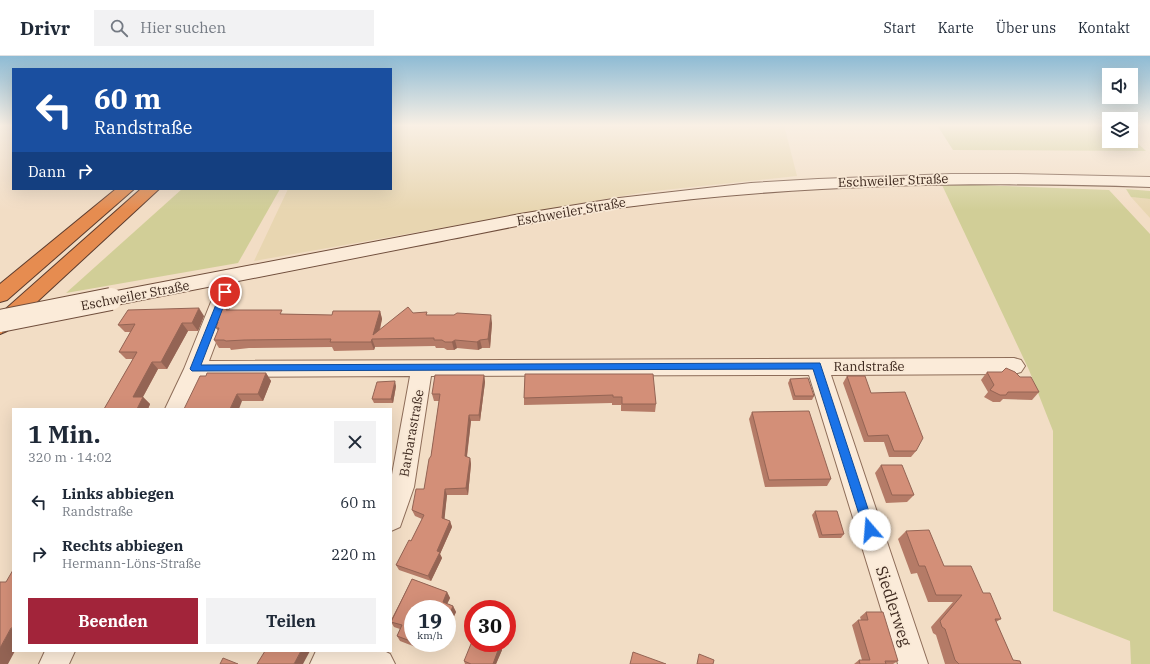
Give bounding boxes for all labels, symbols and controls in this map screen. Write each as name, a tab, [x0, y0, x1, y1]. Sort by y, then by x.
search box	[94, 10, 374, 46]
text: Drivr	[20, 16, 70, 40]
icon: search	[108, 17, 130, 39]
text: Hier suchen	[140, 18, 226, 37]
text: Start	[884, 19, 916, 37]
text: Karte	[938, 19, 974, 37]
text: Über uns	[996, 19, 1056, 37]
text: Kontakt	[1078, 19, 1130, 37]
map controls	[1102, 68, 1138, 148]
button: sound	[1102, 68, 1138, 104]
text: 60 m	[94, 80, 161, 117]
icon: left	[28, 84, 80, 136]
button: layers	[1102, 112, 1138, 148]
text: Randstraße	[94, 116, 192, 139]
icon: right	[74, 160, 96, 182]
text: Dann	[28, 162, 66, 181]
street label: Eschweiler Straße	[838, 170, 949, 191]
street label: Eschweiler Straße	[515, 194, 627, 229]
pin	[208, 275, 242, 309]
street label: Eschweiler Straße	[79, 277, 191, 314]
icon: arrive	[214, 281, 236, 303]
street label: Randstraße	[833, 358, 905, 375]
street label: Barbarastraße	[395, 388, 428, 478]
text: 1 Min.	[28, 418, 100, 450]
button: close	[334, 421, 376, 463]
text: 320 m · 14:02	[28, 449, 112, 466]
text: Links abbiegen	[62, 484, 174, 503]
icon: left	[28, 491, 50, 513]
text: 60 m	[340, 493, 376, 512]
text: Randstraße	[62, 503, 133, 520]
position arrow	[849, 509, 891, 551]
text: Rechts abbiegen	[62, 536, 183, 555]
icon: right	[28, 543, 50, 565]
text: 220 m	[331, 545, 376, 564]
text: Hermann-Löns-Straße	[62, 555, 201, 572]
street label: Siedlerweg	[872, 563, 916, 649]
button: Beenden	[28, 598, 198, 644]
button: Teilen	[206, 598, 376, 644]
speed limit sign: 30	[464, 600, 516, 652]
text: 19	[418, 607, 442, 634]
text: km/h	[417, 629, 443, 642]

